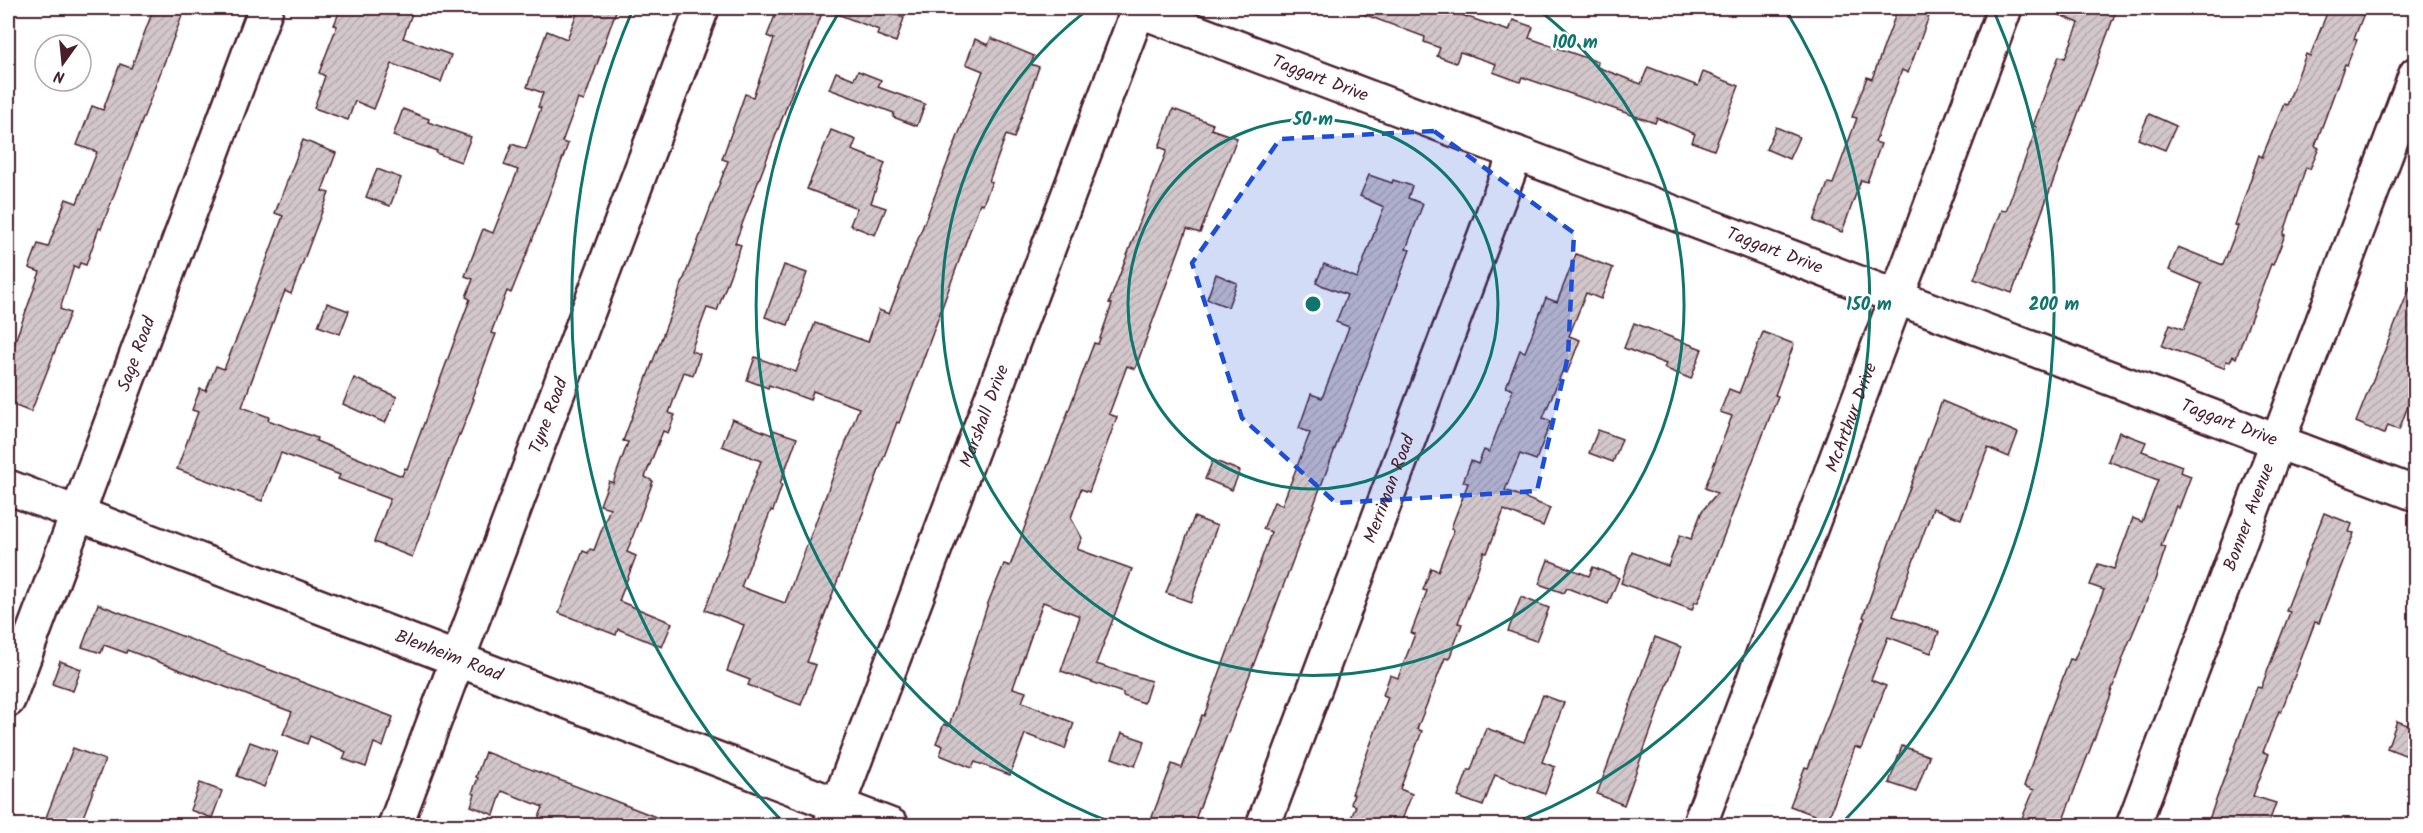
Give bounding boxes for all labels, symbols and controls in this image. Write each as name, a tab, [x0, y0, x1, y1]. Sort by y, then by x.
text: 100 m	[1552, 29, 1598, 58]
north arrow	[33, 33, 93, 93]
street label: Taggart Drive	[1267, 47, 1373, 110]
text: N	[51, 63, 68, 89]
text: 50 m	[1292, 106, 1333, 135]
street label: Taggart Drive	[1722, 219, 1827, 283]
text: 150 m	[1846, 291, 1892, 320]
text: 200 m	[2029, 291, 2080, 320]
centre of rings	[1303, 294, 1323, 314]
street label: Sage Road	[110, 312, 164, 396]
street label: McArthur Drive	[1818, 359, 1886, 477]
street label: Marshall Drive	[952, 361, 1017, 472]
street label: Tyne Road	[521, 373, 577, 458]
street label: Taggart Drive	[2176, 392, 2282, 455]
street label: Merriman Road	[1356, 429, 1424, 548]
street label: Bonner Avenue	[2216, 459, 2283, 575]
street label: Blenheim Road	[391, 622, 508, 690]

